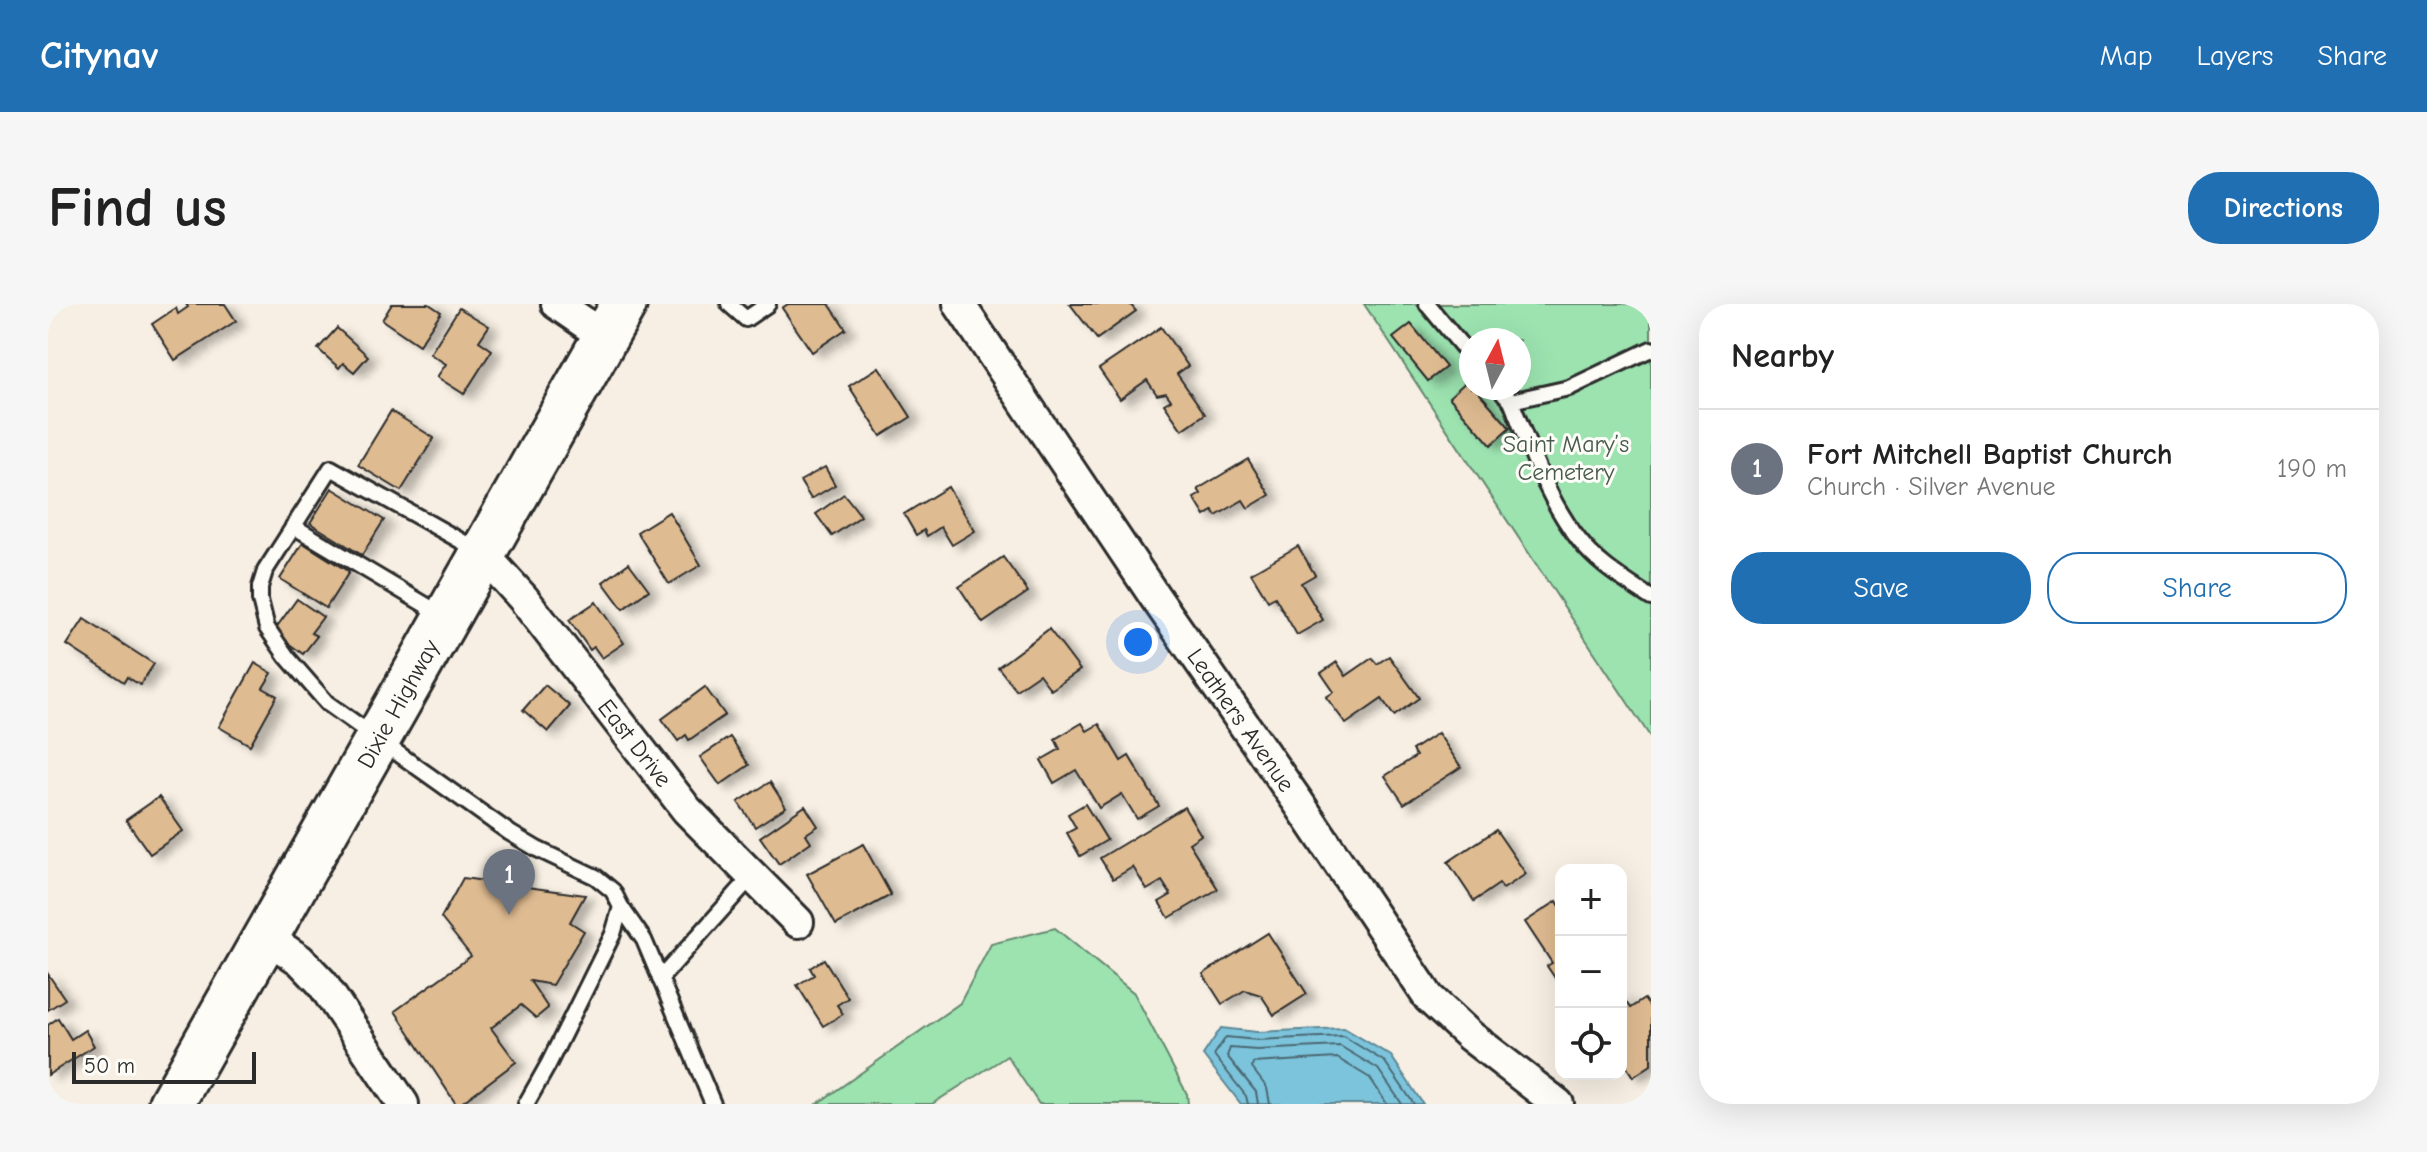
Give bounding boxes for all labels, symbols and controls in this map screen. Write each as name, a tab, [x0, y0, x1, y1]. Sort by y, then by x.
text: Citynav	[40, 34, 158, 78]
text: Map	[2100, 40, 2153, 72]
text: Layers	[2197, 40, 2273, 72]
text: Share	[2317, 40, 2387, 72]
button: Directions	[2188, 172, 2379, 244]
text: Find us	[48, 176, 227, 240]
north arrow	[1459, 328, 1531, 400]
text: Nearby	[1731, 336, 1834, 376]
park label: Saint Mary’s Cemetery	[1503, 430, 1629, 486]
text: Fort Mitchell Baptist Church	[1807, 437, 2173, 472]
text: 1	[1752, 454, 1762, 484]
text: 190 m	[2277, 454, 2347, 484]
text: Church · Silver Avenue	[1807, 472, 2056, 502]
button: Save	[1731, 552, 2031, 624]
button: Share	[2047, 552, 2347, 624]
your location	[1118, 622, 1158, 662]
street label: Dixie Highway	[351, 635, 445, 773]
street label: Leathers Avenue	[1181, 643, 1301, 797]
street label: East Drive	[592, 694, 678, 792]
pin: 1	[483, 849, 535, 915]
map controls	[1555, 864, 1627, 1080]
button: +	[1555, 864, 1627, 936]
button: −	[1555, 936, 1627, 1008]
button: locate	[1555, 1008, 1627, 1080]
scale bar	[72, 1048, 256, 1084]
text: 50 m	[84, 1053, 135, 1079]

